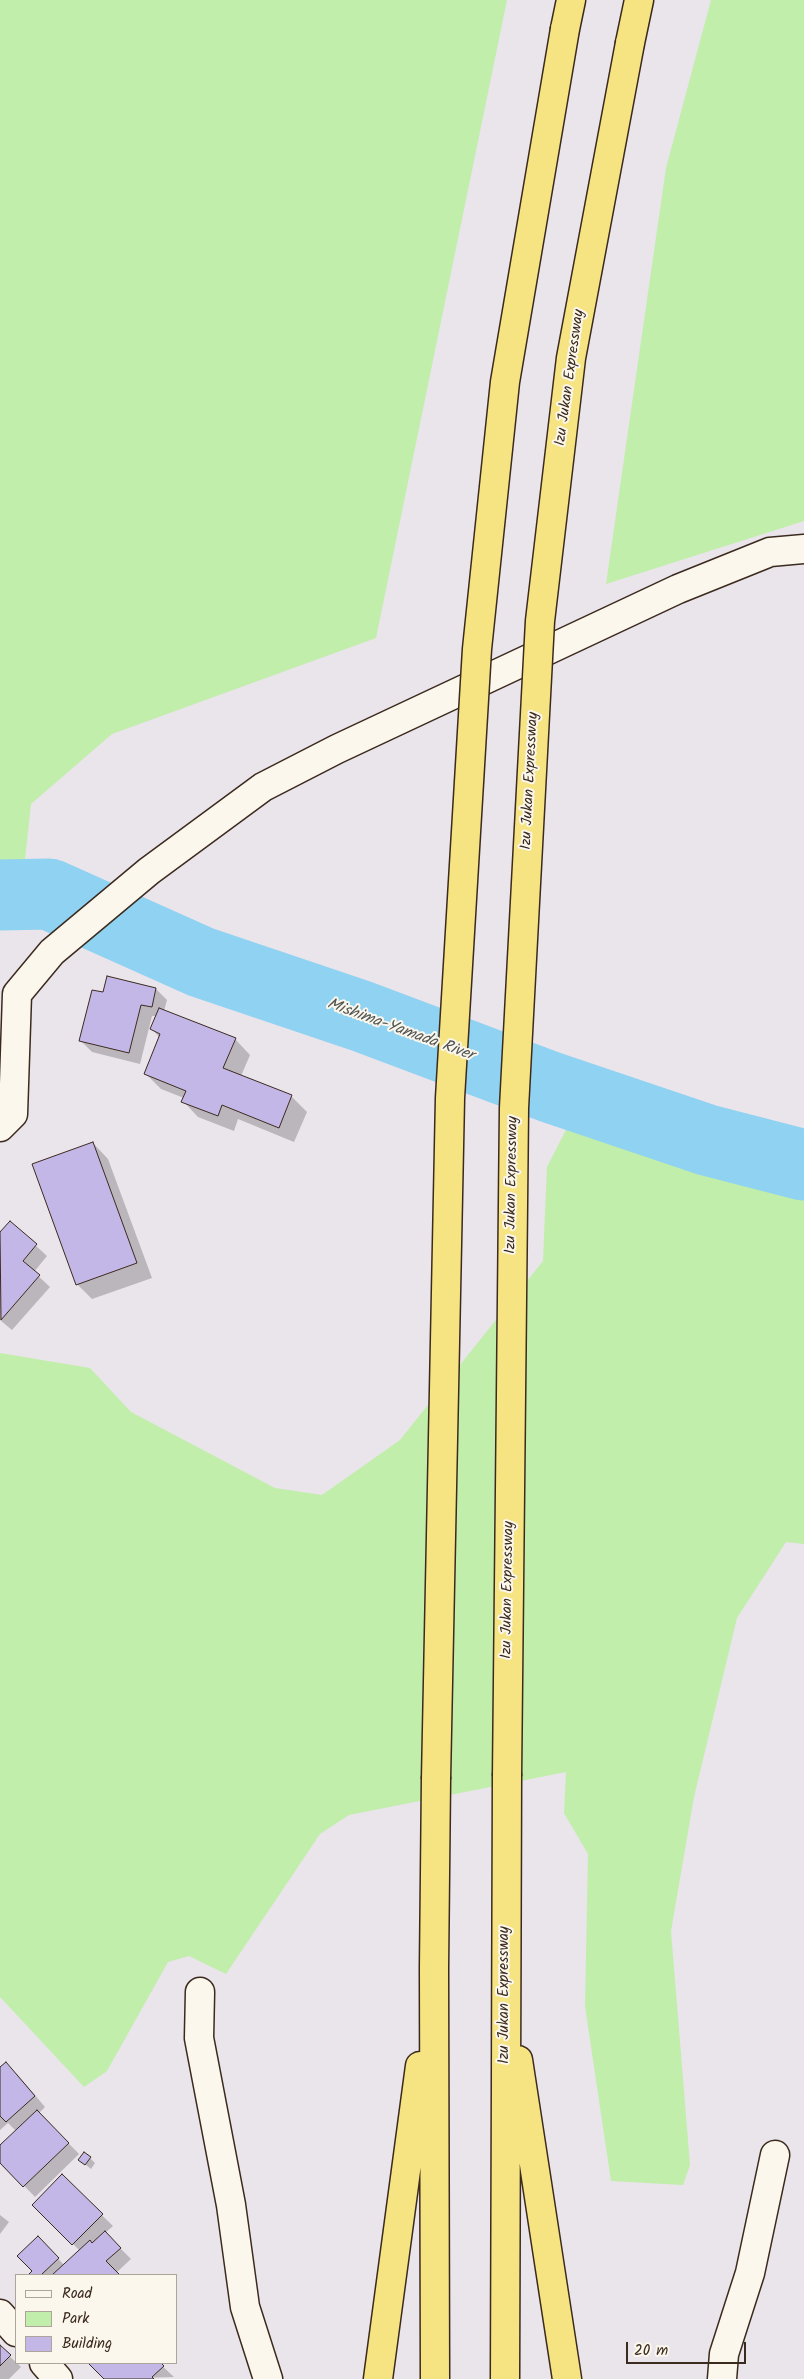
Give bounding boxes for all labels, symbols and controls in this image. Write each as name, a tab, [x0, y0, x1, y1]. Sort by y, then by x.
street label: Izu Jukan Expressway	[552, 309, 590, 447]
street label: Izu Jukan Expressway	[518, 712, 544, 850]
water label: Mishima-Yamada River	[324, 996, 476, 1066]
street label: Izu Jukan Expressway	[503, 1116, 523, 1254]
street label: Izu Jukan Expressway	[499, 1521, 519, 1659]
street label: Izu Jukan Expressway	[496, 1926, 514, 2064]
legend	[15, 2274, 178, 2364]
text: Road	[62, 2282, 92, 2306]
text: Park	[62, 2307, 89, 2331]
text: Building	[62, 2332, 112, 2356]
scale bar	[629, 2332, 749, 2364]
text: 20 m	[634, 2339, 668, 2363]

